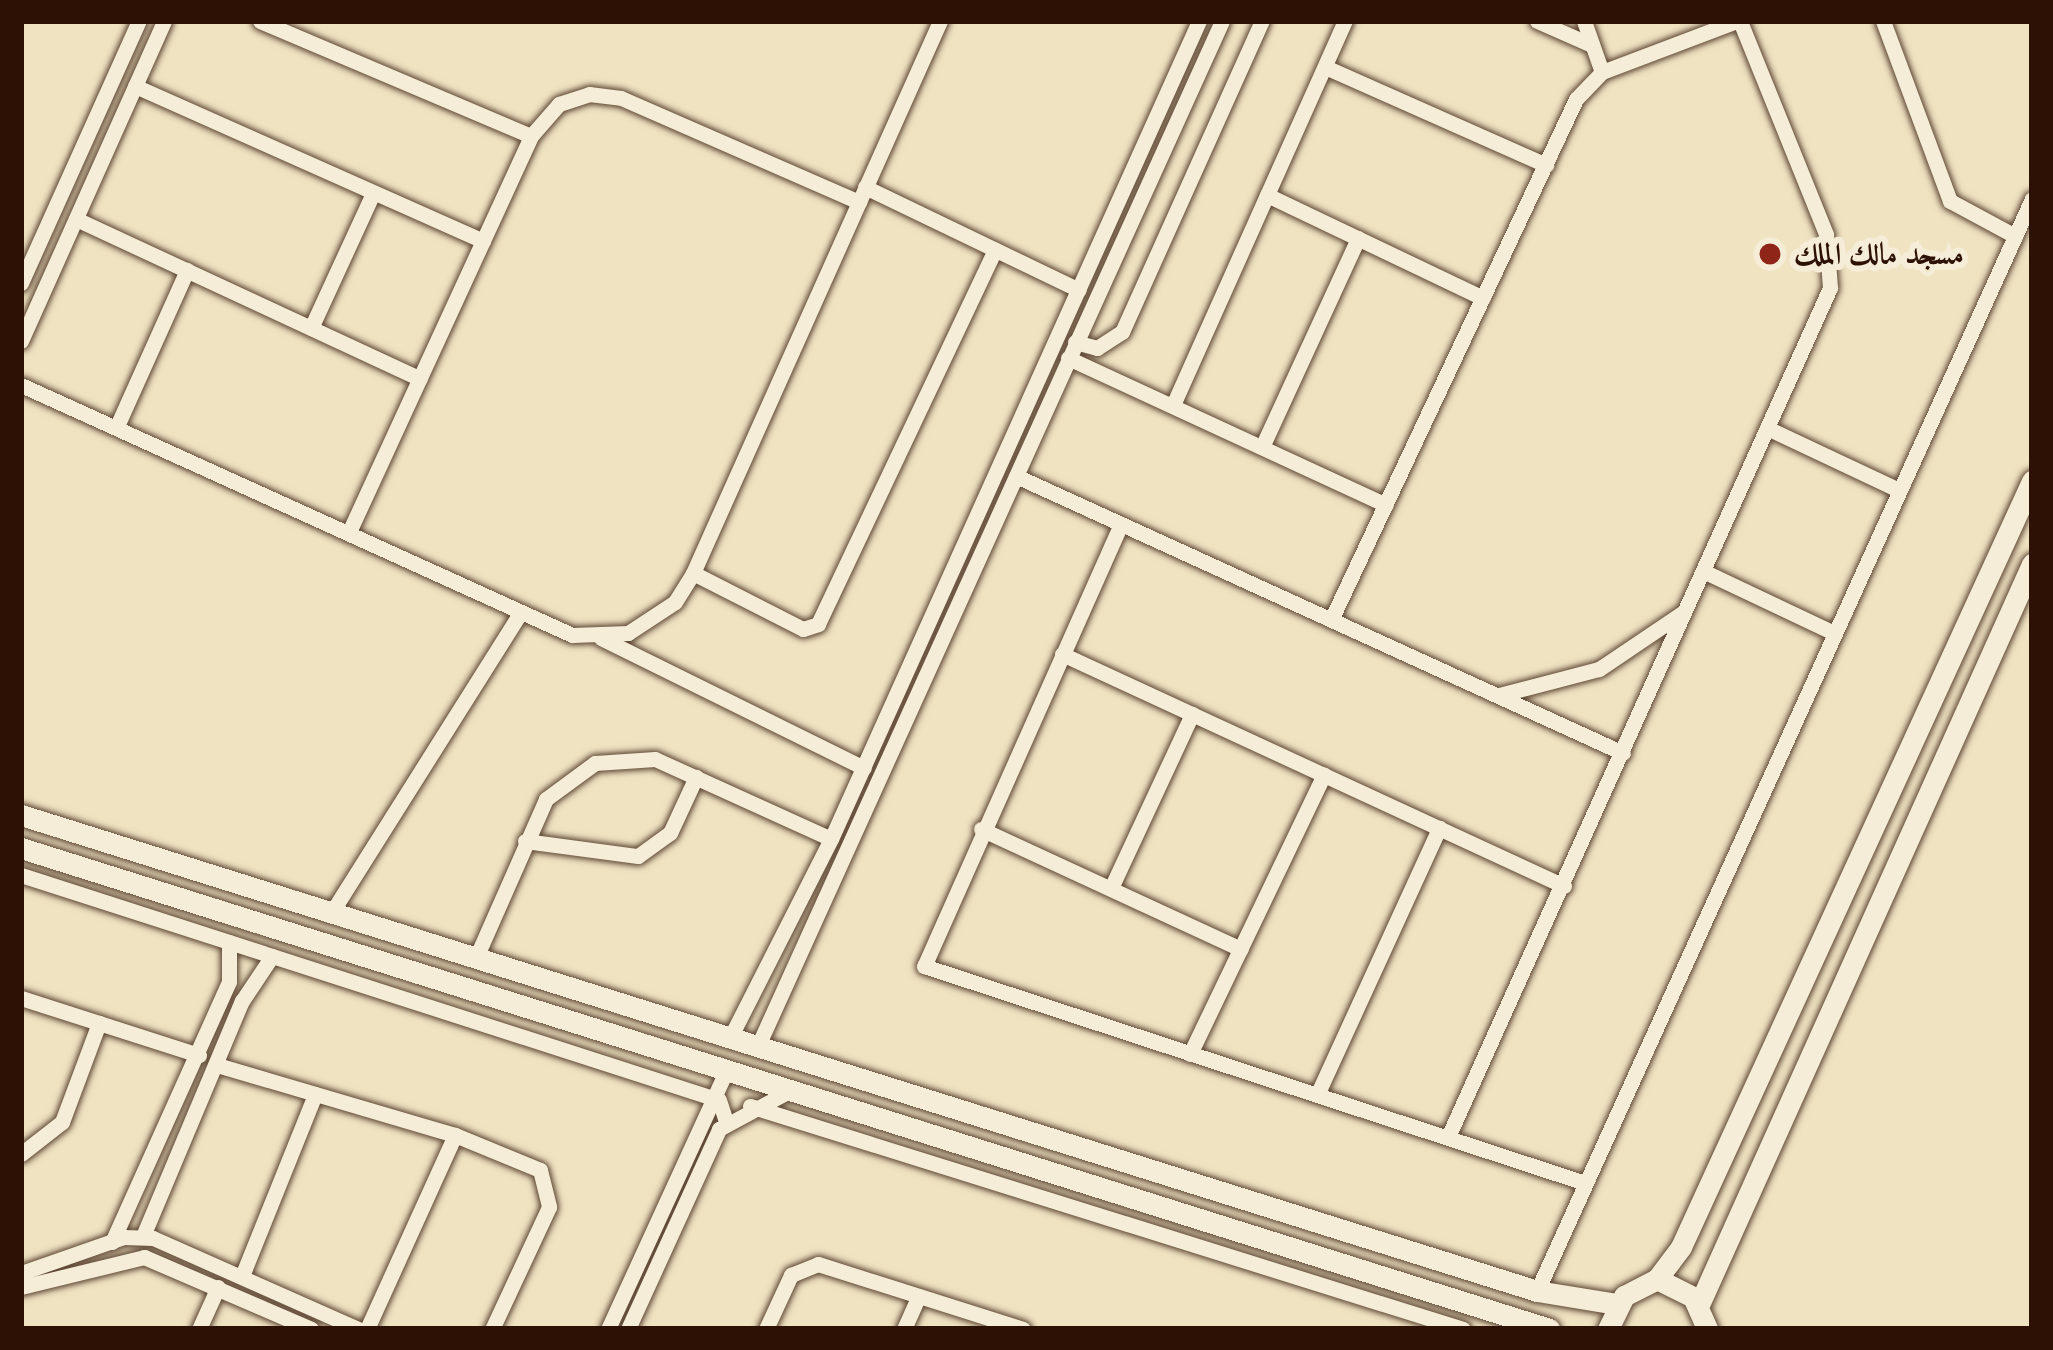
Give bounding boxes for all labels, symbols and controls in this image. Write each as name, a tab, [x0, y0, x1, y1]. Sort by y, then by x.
place label: مسجد مالك الملك	[1794, 236, 1964, 272]
marker: مسجد مالك الملك	[1757, 241, 1783, 267]

